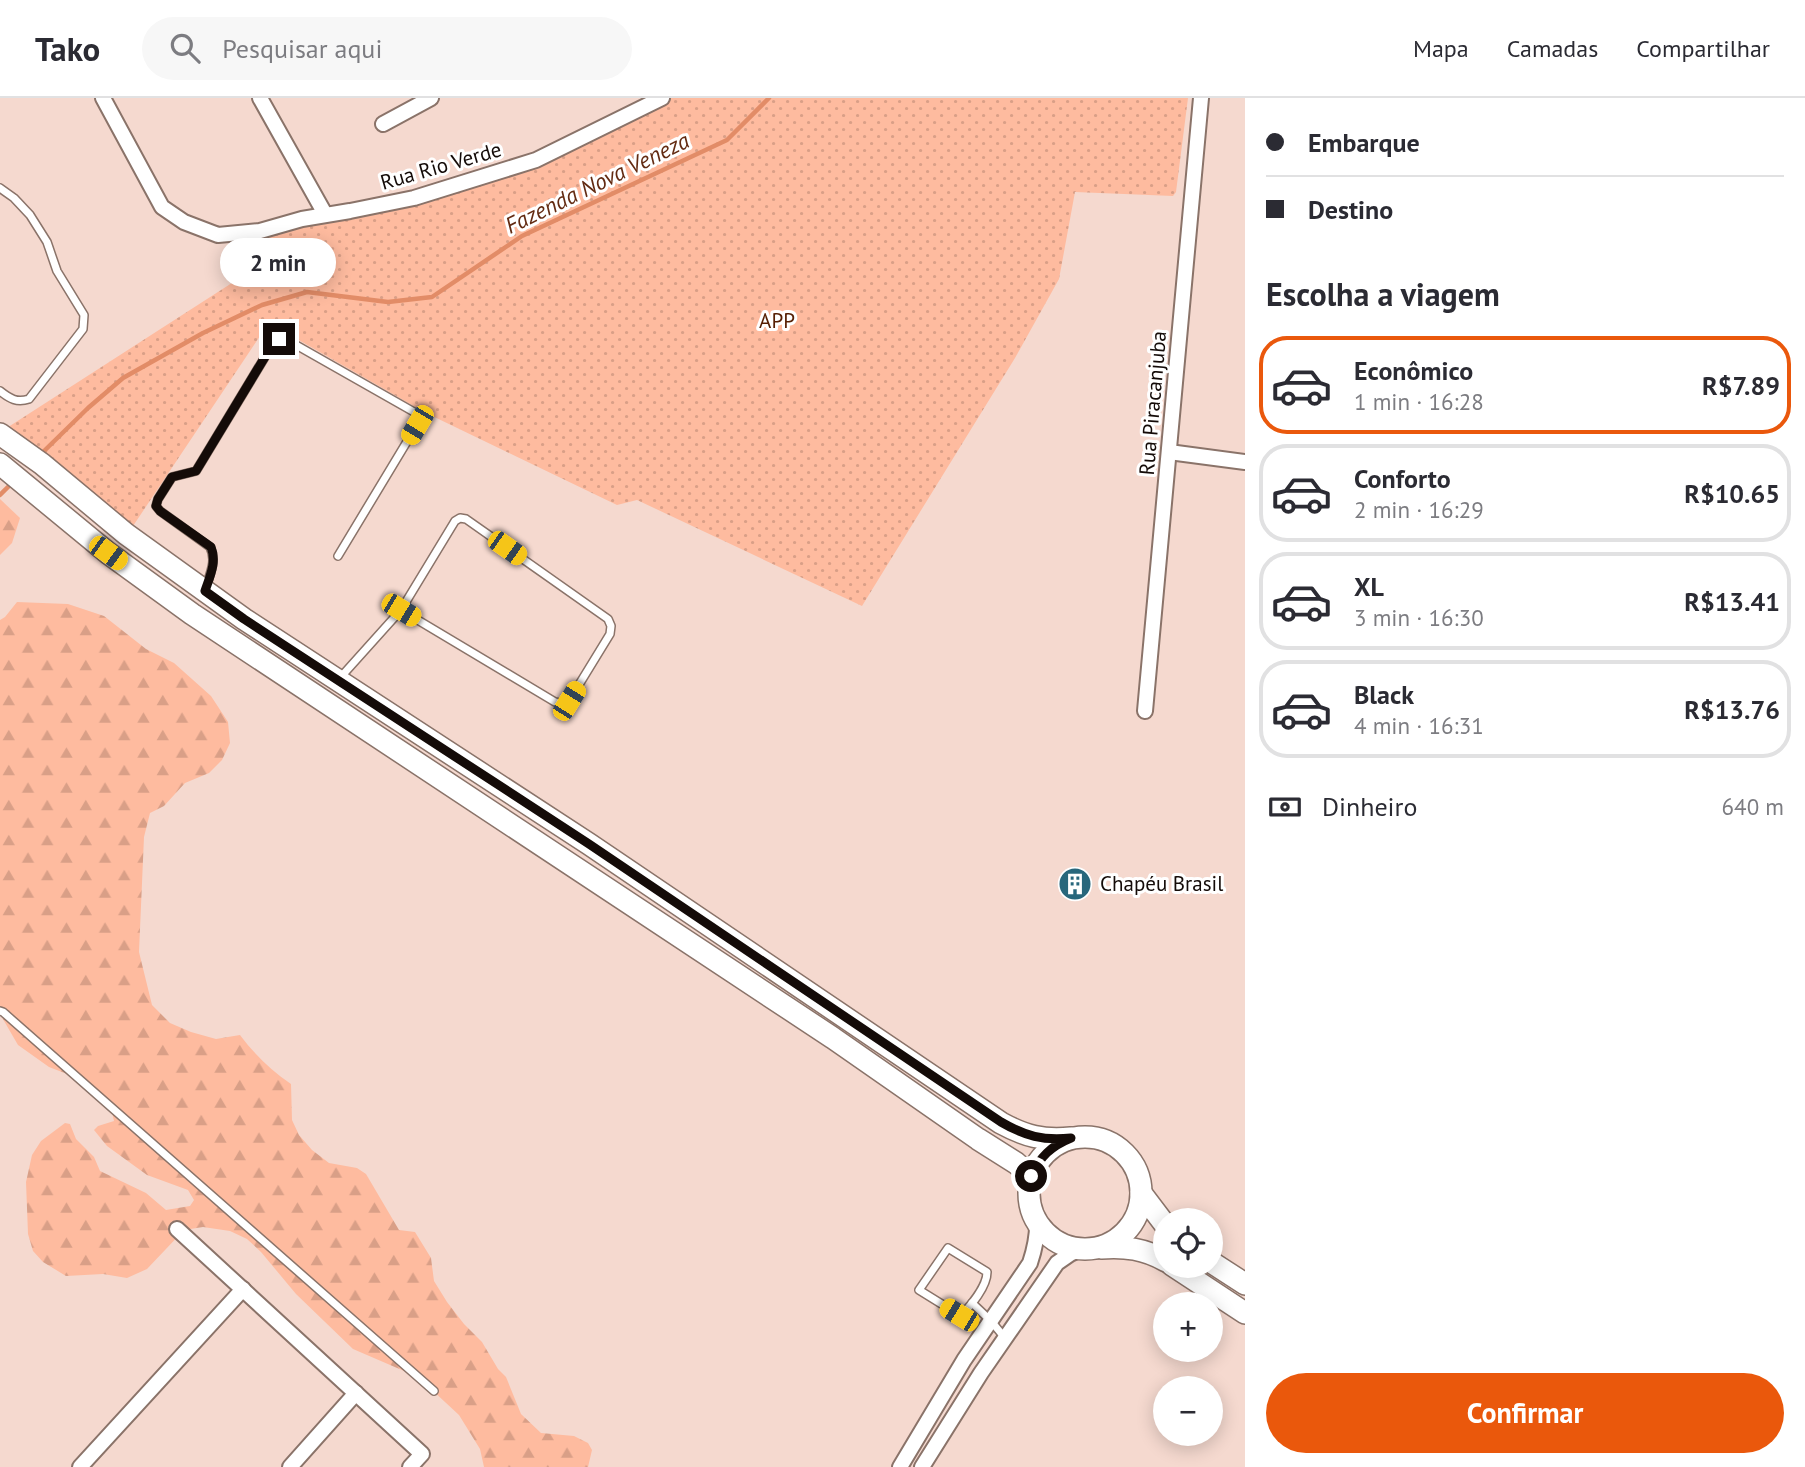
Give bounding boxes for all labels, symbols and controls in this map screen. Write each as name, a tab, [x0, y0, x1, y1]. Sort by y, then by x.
search box	[142, 17, 632, 80]
text: Tako	[35, 27, 100, 70]
icon: search	[166, 29, 204, 67]
text: Pesquisar aqui	[222, 32, 382, 65]
text: Mapa	[1413, 33, 1469, 64]
text: Camadas	[1507, 33, 1598, 64]
text: Compartilhar	[1636, 33, 1770, 64]
water label: Fazenda Nova Veneza	[500, 125, 694, 240]
text: Embarque	[1308, 126, 1420, 159]
street label: Rua Rio Verde	[377, 135, 504, 196]
text: Destino	[1308, 193, 1393, 226]
callout: 2 min	[221, 238, 337, 286]
text: 2 min	[250, 248, 306, 277]
text: Escolha a viagem	[1266, 273, 1500, 315]
park label: APP	[759, 307, 795, 334]
route end	[263, 323, 295, 355]
street label: Rua Piracanjuba	[1133, 330, 1172, 476]
icon: car	[1270, 354, 1333, 417]
text: Econômico	[1354, 354, 1473, 387]
text: R$7.89	[1702, 369, 1780, 402]
text: 1 min · 16:28	[1354, 387, 1484, 416]
car	[398, 402, 437, 448]
icon: car	[1270, 462, 1333, 525]
text: Conforto	[1354, 462, 1451, 495]
text: R$10.65	[1684, 477, 1780, 510]
text: 2 min · 16:29	[1354, 495, 1484, 524]
car	[484, 527, 531, 569]
car	[85, 532, 132, 574]
icon: car	[1270, 570, 1333, 633]
text: XL	[1354, 570, 1384, 603]
text: R$13.41	[1684, 585, 1780, 618]
car	[378, 590, 425, 630]
text: 3 min · 16:30	[1354, 603, 1484, 632]
car	[549, 678, 590, 724]
icon: car	[1270, 678, 1333, 741]
text: Black	[1354, 678, 1414, 711]
text: R$13.76	[1684, 693, 1780, 726]
text: 4 min · 16:31	[1354, 711, 1484, 740]
icon: cash	[1266, 788, 1304, 826]
text: Dinheiro	[1322, 790, 1417, 823]
text: 640 m	[1722, 792, 1784, 821]
building icon: Chapéu Brasil	[1056, 865, 1094, 903]
place label: Chapéu Brasil	[1100, 870, 1223, 897]
route start	[1015, 1160, 1047, 1192]
map controls	[1153, 1208, 1223, 1446]
button: locate	[1153, 1208, 1223, 1278]
button: +	[1153, 1292, 1223, 1362]
car	[936, 1295, 983, 1335]
button: Confirmar	[1266, 1373, 1784, 1453]
button: −	[1153, 1376, 1223, 1446]

